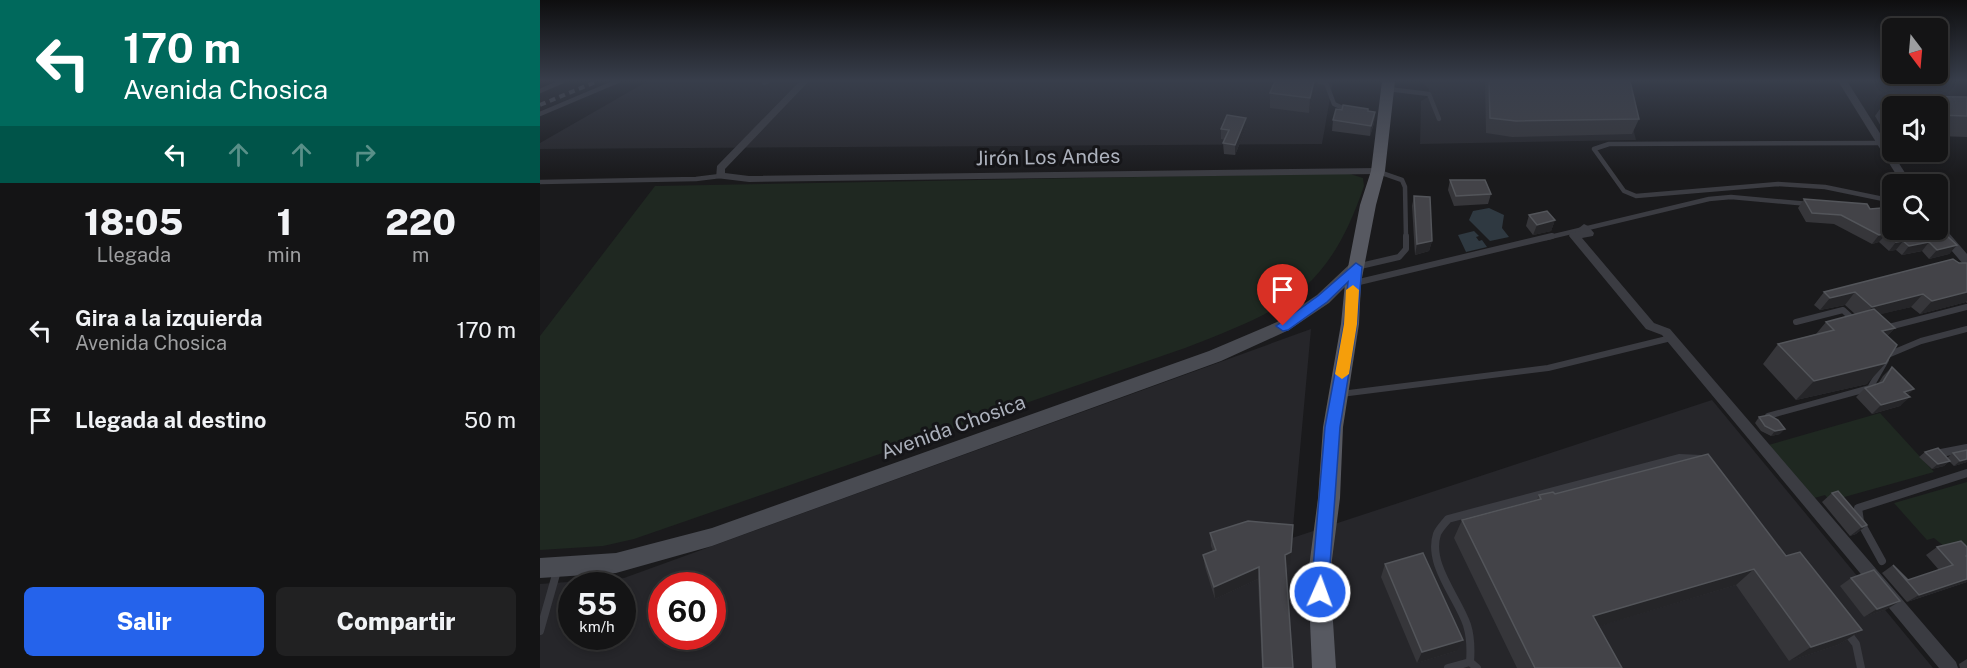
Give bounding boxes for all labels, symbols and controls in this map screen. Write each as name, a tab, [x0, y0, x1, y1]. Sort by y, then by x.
north arrow	[1882, 18, 1948, 84]
map controls	[1882, 18, 1948, 240]
text: 170 m	[123, 23, 241, 72]
icon: left	[24, 24, 102, 102]
text: Avenida Chosica	[123, 73, 328, 105]
button: sound	[1882, 96, 1948, 162]
icon: left	[159, 138, 192, 171]
icon: ahead	[222, 138, 255, 171]
icon: ahead	[285, 138, 318, 171]
icon: right	[348, 138, 381, 171]
street label: Jirón Los Andes	[976, 144, 1120, 170]
button: search	[1882, 174, 1948, 240]
text: 18:05	[84, 201, 183, 243]
text: 1	[276, 201, 292, 243]
text: 220	[385, 201, 456, 243]
text: Llegada	[96, 243, 171, 267]
text: min	[267, 243, 301, 267]
text: m	[412, 243, 429, 267]
pin	[1257, 264, 1308, 326]
icon: arrive	[1266, 273, 1299, 306]
text: Gira a la izquierda	[75, 305, 262, 331]
icon: left	[24, 314, 57, 347]
text: 170 m	[456, 317, 516, 343]
text: Avenida Chosica	[75, 331, 227, 355]
street label: Avenida Chosica	[877, 390, 1029, 464]
icon: arrive	[24, 404, 57, 437]
text: Llegada al destino	[75, 407, 266, 433]
text: 50 m	[464, 407, 516, 433]
position arrow	[1288, 560, 1352, 624]
speed limit sign: 60	[648, 572, 726, 650]
text: 55	[577, 586, 617, 622]
button: Salir	[24, 587, 264, 656]
button: Compartir	[276, 587, 516, 656]
text: km/h	[579, 618, 615, 635]

